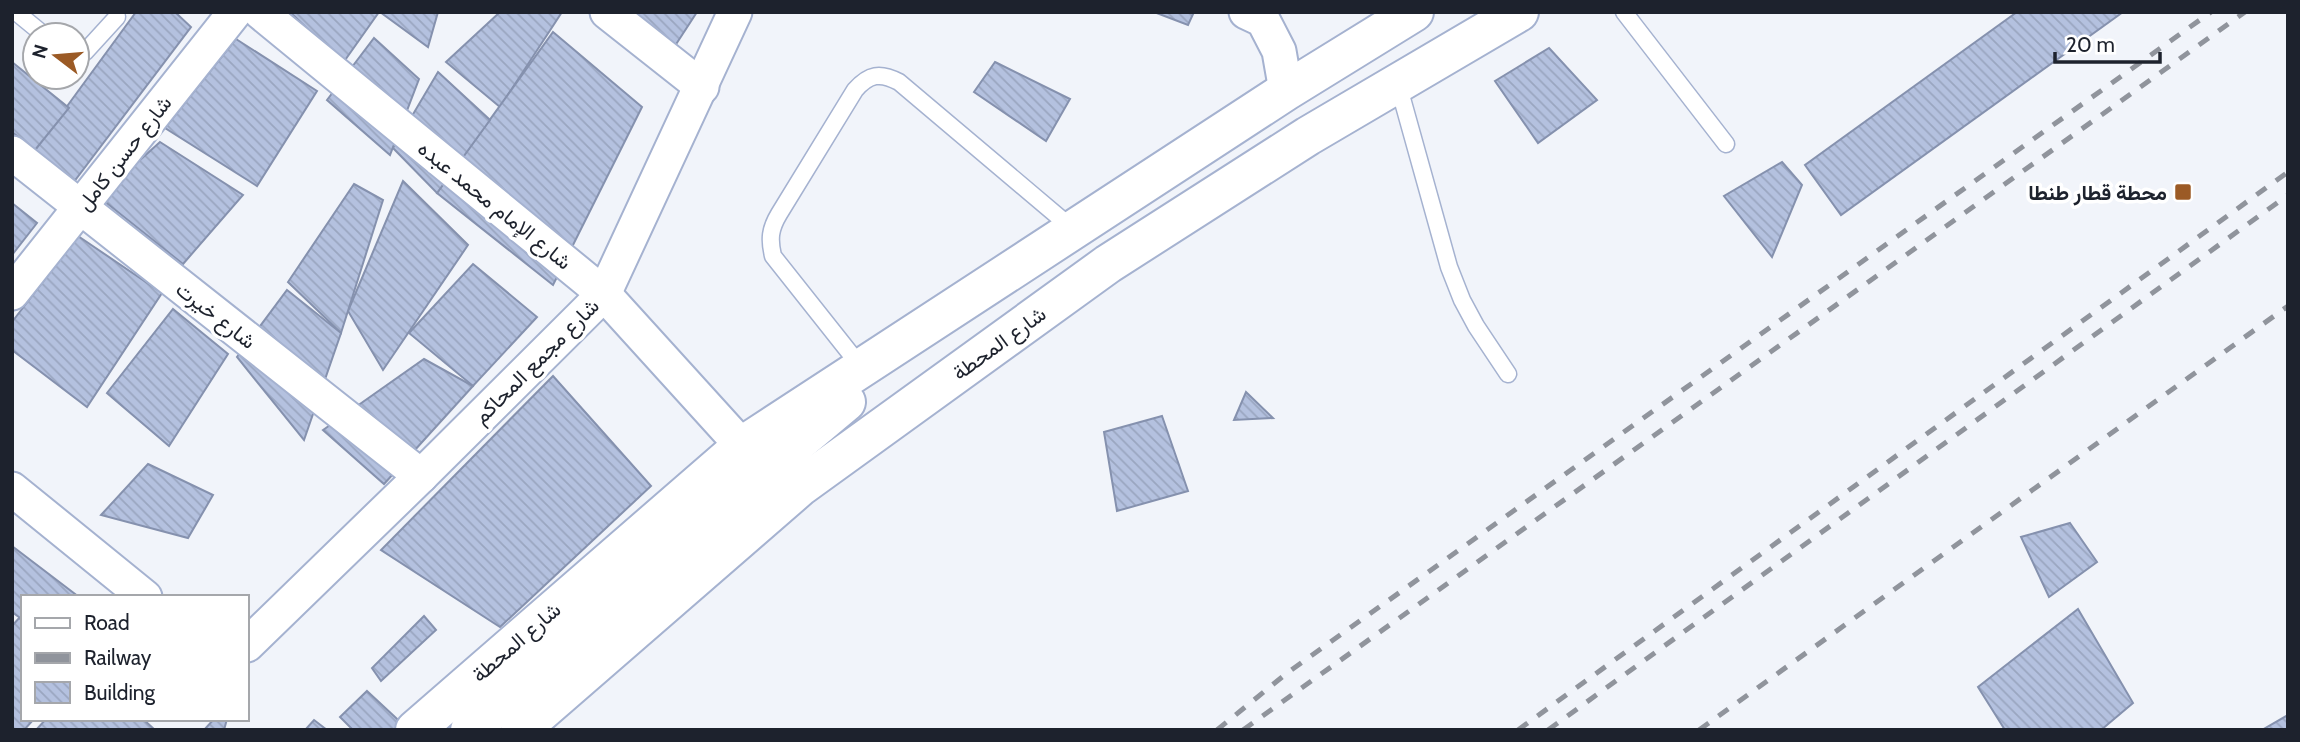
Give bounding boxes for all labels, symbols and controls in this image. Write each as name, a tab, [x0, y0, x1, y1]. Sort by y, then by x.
north arrow	[21, 21, 91, 91]
scale bar	[2055, 21, 2160, 65]
text: 20 m	[2066, 32, 2115, 57]
text: N	[27, 42, 53, 61]
street label: شارع حسن كامل	[71, 91, 178, 217]
street label: شارع الإمام محمد عبده	[412, 135, 577, 276]
place label: محطة قطار طنطا	[2028, 180, 2167, 206]
marker: محطة قطار طنطا	[2173, 182, 2193, 202]
street label: شارع خيرت	[170, 276, 261, 355]
street label: شارع مجمع المحاكم	[468, 293, 605, 430]
street label: شارع المحطة	[947, 301, 1052, 387]
legend	[21, 595, 248, 721]
street label: شارع المحطة	[467, 597, 567, 689]
text: Road	[84, 610, 130, 635]
text: Railway	[84, 645, 152, 670]
text: Building	[84, 680, 156, 705]

